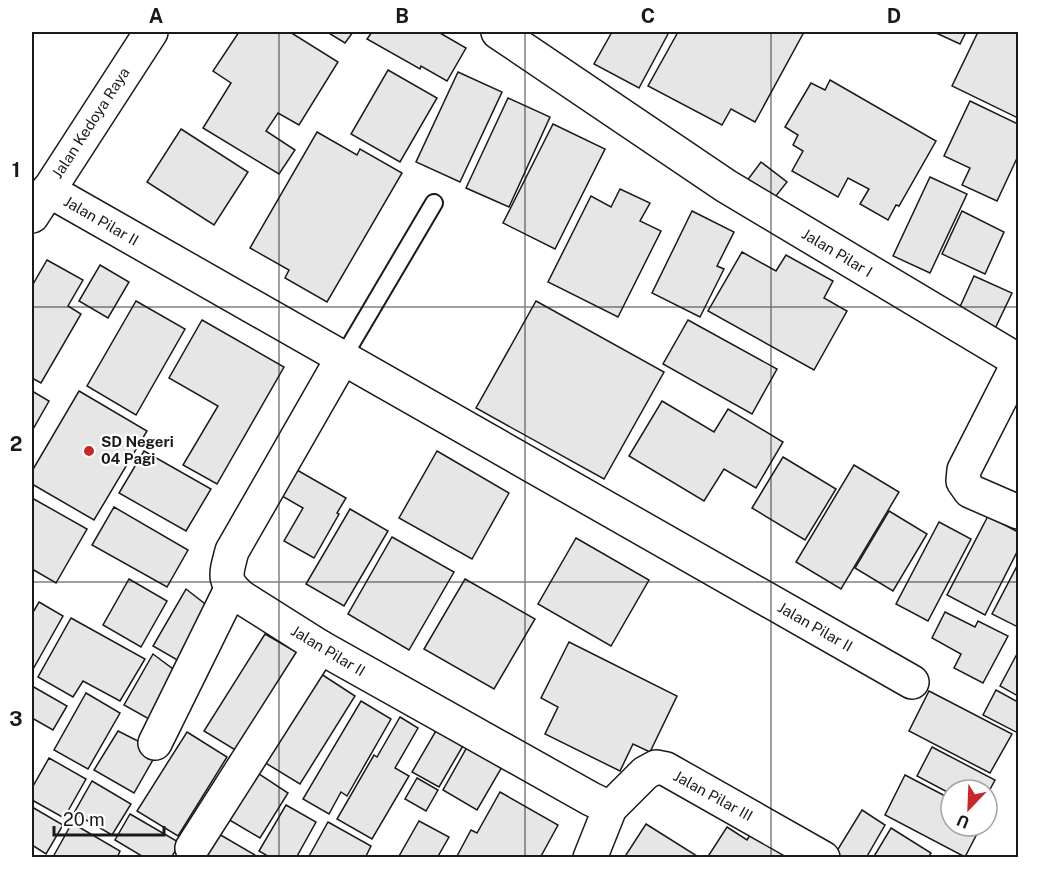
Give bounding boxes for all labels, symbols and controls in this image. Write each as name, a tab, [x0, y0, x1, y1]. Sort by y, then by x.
text: A	[149, 4, 163, 28]
text: B	[395, 4, 409, 28]
text: C	[641, 4, 655, 28]
text: D	[887, 4, 901, 28]
street label: Jalan Kedoya Raya	[48, 64, 133, 181]
text: 1	[12, 158, 20, 182]
street label: Jalan Pilar II	[61, 192, 142, 249]
street label: Jalan Pilar I	[799, 225, 876, 280]
text: 2	[10, 432, 22, 456]
place label: SD Negeri 04 Pagi	[101, 433, 174, 467]
marker: SD Negeri 04 Pagi	[82, 444, 96, 458]
street label: Jalan Pilar II	[775, 598, 856, 655]
street label: Jalan Pilar II	[288, 622, 368, 679]
text: 3	[9, 707, 23, 731]
street label: Jalan Pilar III	[671, 767, 756, 824]
north arrow	[939, 778, 999, 838]
scale bar	[54, 799, 164, 837]
text: 20 m	[63, 809, 105, 830]
text: U	[954, 810, 972, 832]

